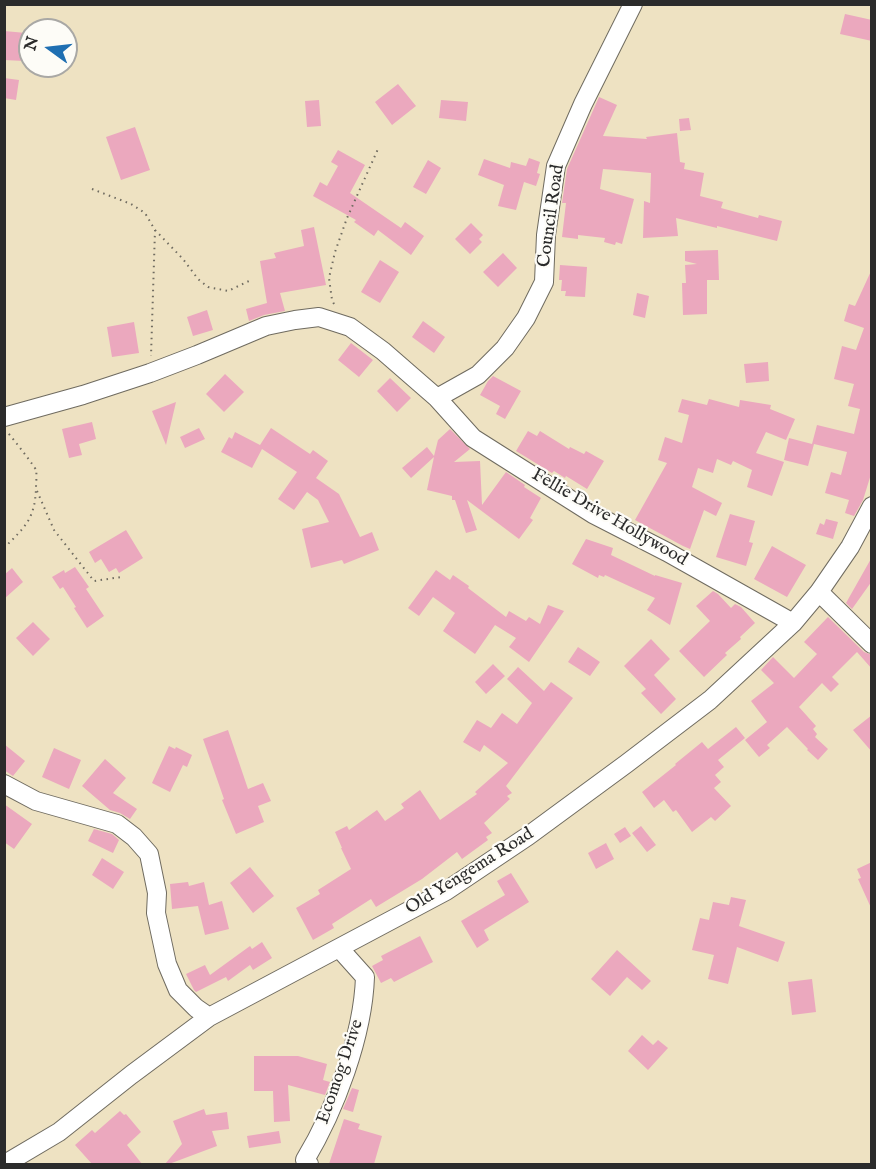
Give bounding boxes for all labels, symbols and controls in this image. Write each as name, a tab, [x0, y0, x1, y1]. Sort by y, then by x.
north arrow	[18, 18, 78, 78]
text: N	[21, 35, 44, 53]
street label: Council Road	[534, 163, 570, 269]
street label: Fellie Drive Hollywood	[527, 465, 691, 571]
street label: Old Yengema Road	[402, 824, 538, 920]
street label: Ecomog Drive	[313, 1017, 369, 1127]

